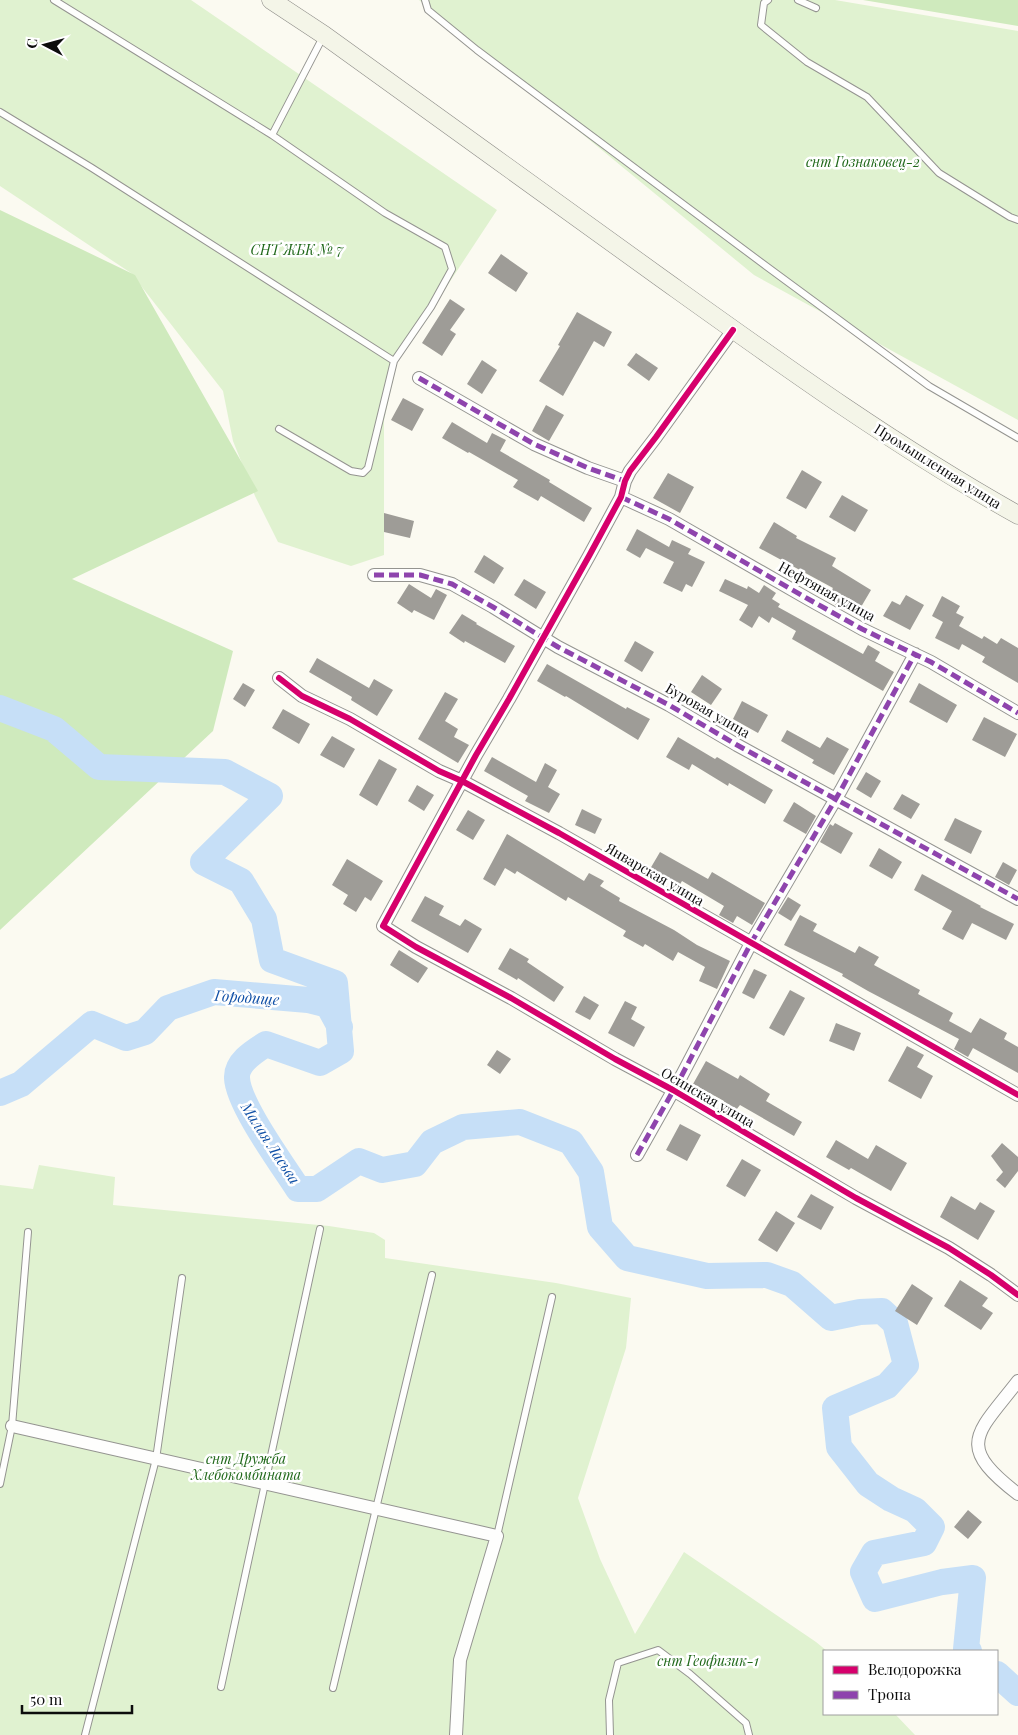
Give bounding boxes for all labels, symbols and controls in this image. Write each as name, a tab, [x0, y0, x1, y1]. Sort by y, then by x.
north arrow	[20, 20, 70, 70]
text: С	[22, 38, 42, 49]
park label: снт Гознаковец-2	[806, 152, 920, 171]
park label: СНТ ЖБК № 7	[251, 240, 345, 259]
street label: Промышленная улица	[871, 419, 1005, 513]
street label: Нефтяная улица	[775, 557, 879, 625]
street label: Буровая улица	[662, 678, 754, 742]
street label: Январская улица	[601, 838, 708, 910]
water label: Городище	[213, 985, 281, 1009]
street label: Осинская улица	[658, 1062, 758, 1132]
water label: Малая Ласьва	[236, 1097, 305, 1188]
park label: снт Дружба Хлебокомбината	[190, 1449, 301, 1484]
legend	[823, 1650, 998, 1715]
park label: снт Геофизик-1	[657, 1651, 759, 1670]
text: Велодорожка	[868, 1659, 962, 1679]
scale bar	[22, 1682, 132, 1714]
text: Тропа	[868, 1684, 911, 1704]
text: 50 m	[30, 1689, 63, 1709]

